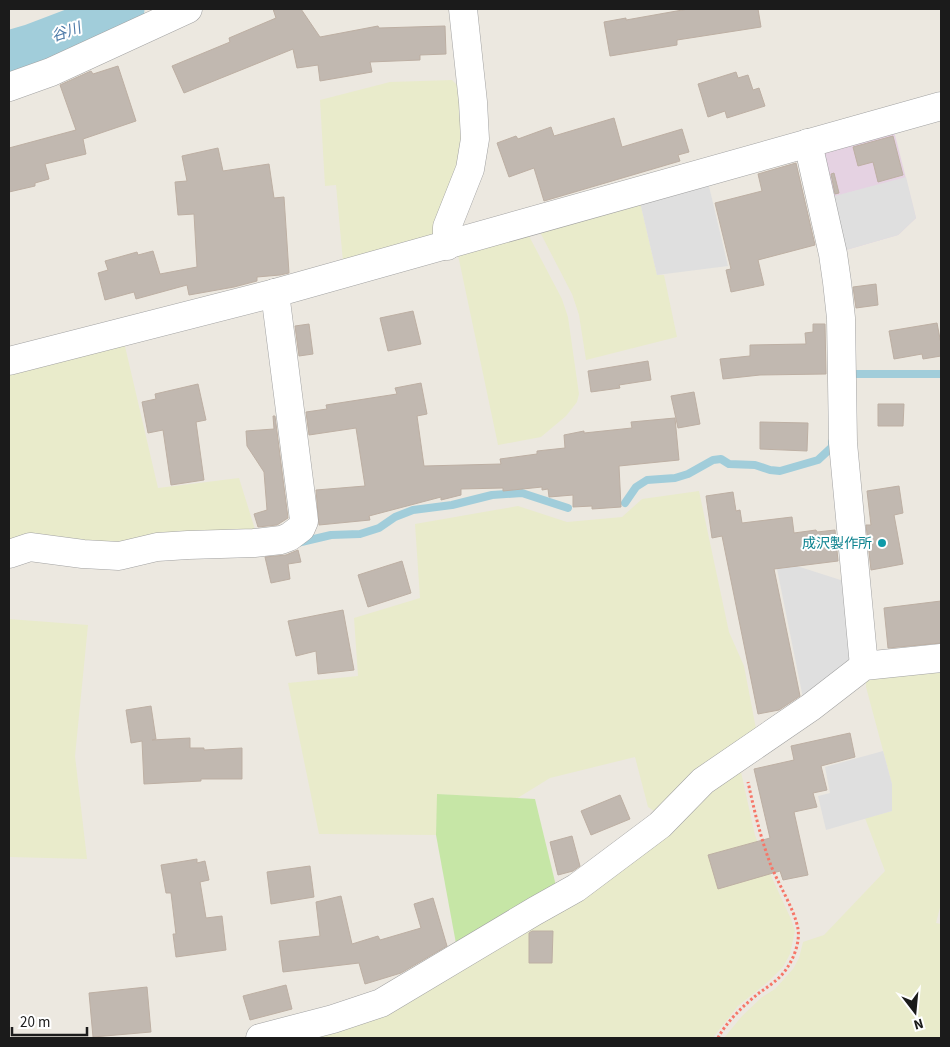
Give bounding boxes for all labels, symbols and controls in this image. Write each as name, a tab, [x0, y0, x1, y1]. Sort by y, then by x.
water label: 谷川	[49, 17, 86, 47]
place label: 成沢製作所	[802, 534, 872, 554]
marker: 成沢製作所	[876, 537, 888, 549]
north arrow	[890, 987, 940, 1037]
scale bar	[12, 1004, 88, 1036]
text: 20 m	[20, 1012, 50, 1033]
text: N	[911, 1013, 926, 1034]

